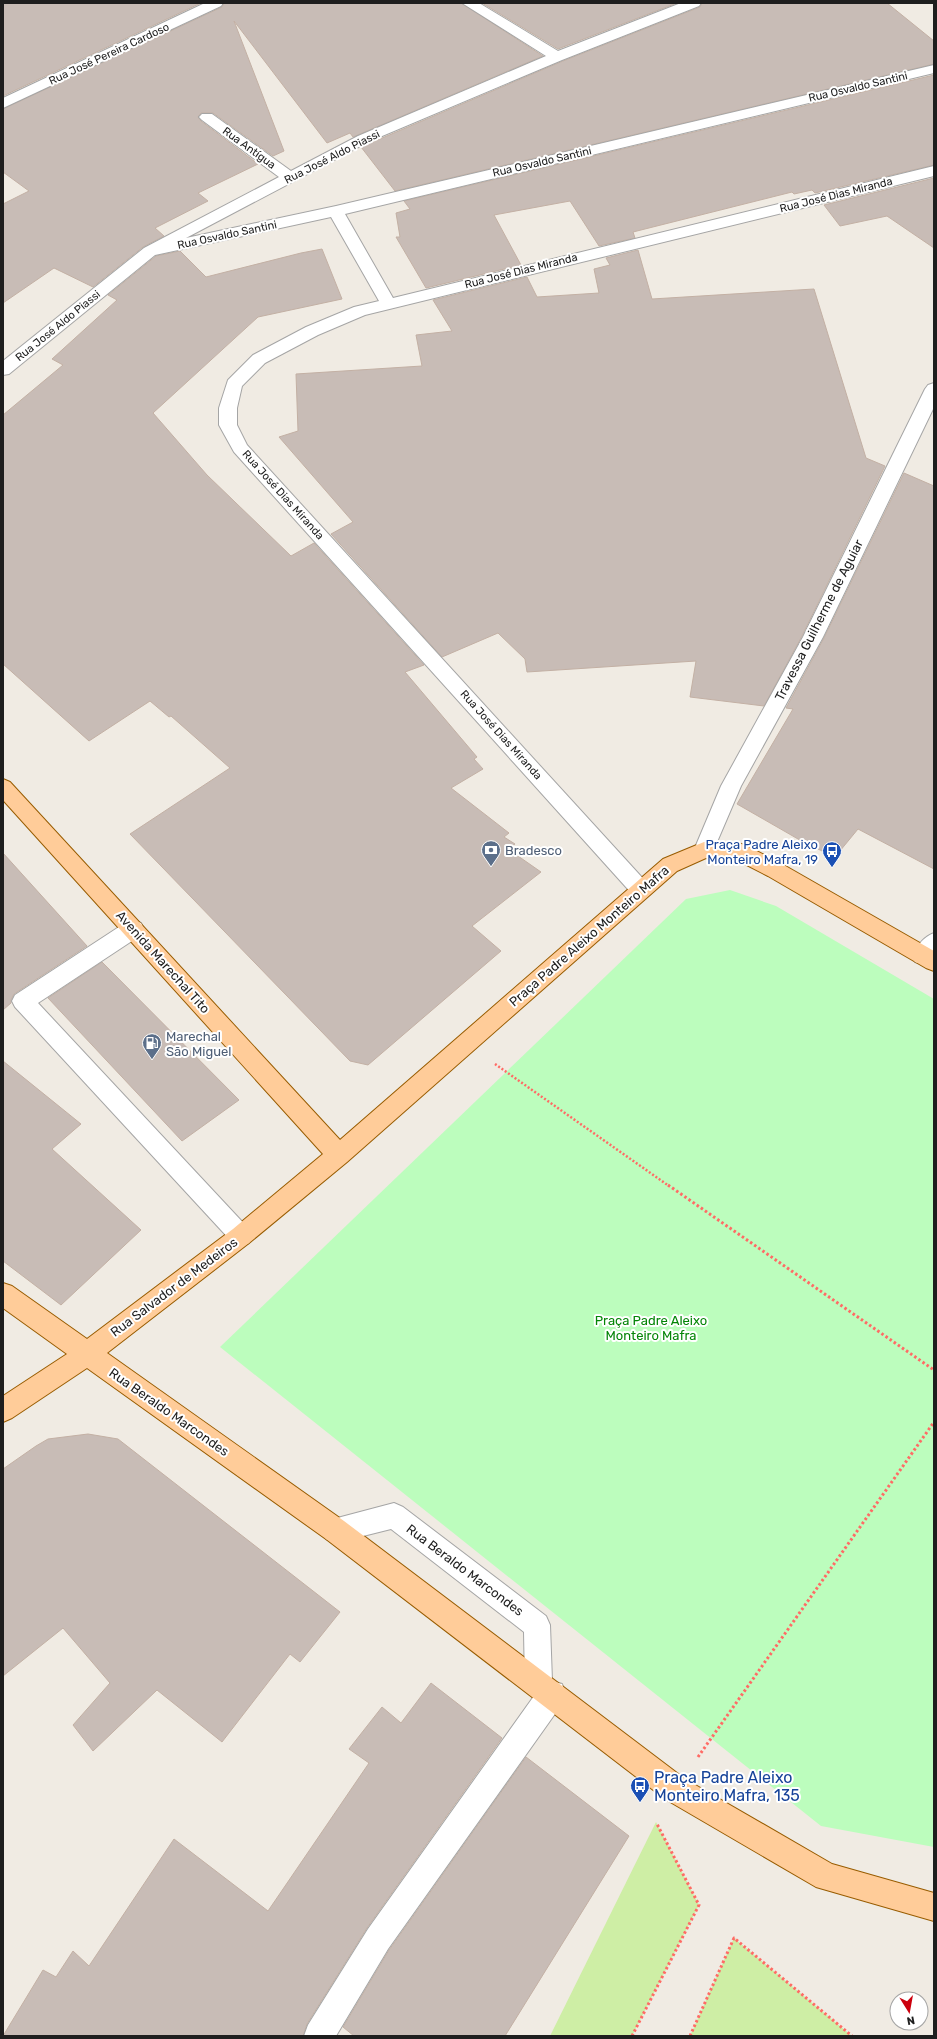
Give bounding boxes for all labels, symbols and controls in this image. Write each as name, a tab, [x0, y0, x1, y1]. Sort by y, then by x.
street label: Rua José Pereira Cardoso	[47, 20, 171, 88]
street label: Rua Osvaldo Santini	[807, 69, 909, 105]
street label: Rua Antígua	[220, 124, 278, 172]
street label: Rua José Aldo Piassi	[282, 127, 382, 187]
street label: Rua Osvaldo Santini	[491, 144, 593, 180]
street label: Rua José Dias Miranda	[778, 175, 894, 215]
street label: Rua Osvaldo Santini	[176, 218, 278, 252]
street label: Rua José Dias Miranda	[463, 251, 579, 291]
street label: Rua José Aldo Piassi	[13, 288, 103, 364]
street label: Rua José Dias Miranda	[239, 448, 327, 542]
street label: Travessa Guilherme de Aguiar	[772, 537, 867, 703]
street label: Rua José Dias Miranda	[457, 688, 545, 782]
place label: Praça Padre Aleixo Monteiro Mafra, 19	[705, 837, 818, 867]
bank icon: Bradesco	[480, 839, 502, 867]
bus stop icon: Praça Padre Aleixo Monteiro Mafra, 19	[821, 840, 843, 868]
place label: Bradesco	[505, 843, 562, 858]
street label: Praça Padre Aleixo Monteiro Mafra	[506, 863, 672, 1009]
street label: Avenida Marechal Tito	[113, 908, 213, 1016]
place label: Marechal São Miguel	[166, 1029, 231, 1060]
fuel station icon: Marechal São Miguel	[141, 1032, 163, 1060]
street label: Rua Salvador de Medeiros	[108, 1234, 241, 1340]
park label: Praça Padre Aleixo Monteiro Mafra	[595, 1313, 707, 1343]
street label: Rua Beraldo Marcondes	[106, 1365, 232, 1459]
street label: Rua Beraldo Marcondes	[404, 1521, 527, 1619]
place label: Praça Padre Aleixo Monteiro Mafra, 135	[654, 1768, 800, 1805]
bus stop icon: Praça Padre Aleixo Monteiro Mafra, 135	[629, 1775, 651, 1803]
north arrow	[889, 1991, 929, 2031]
text: N	[906, 2013, 916, 2027]

